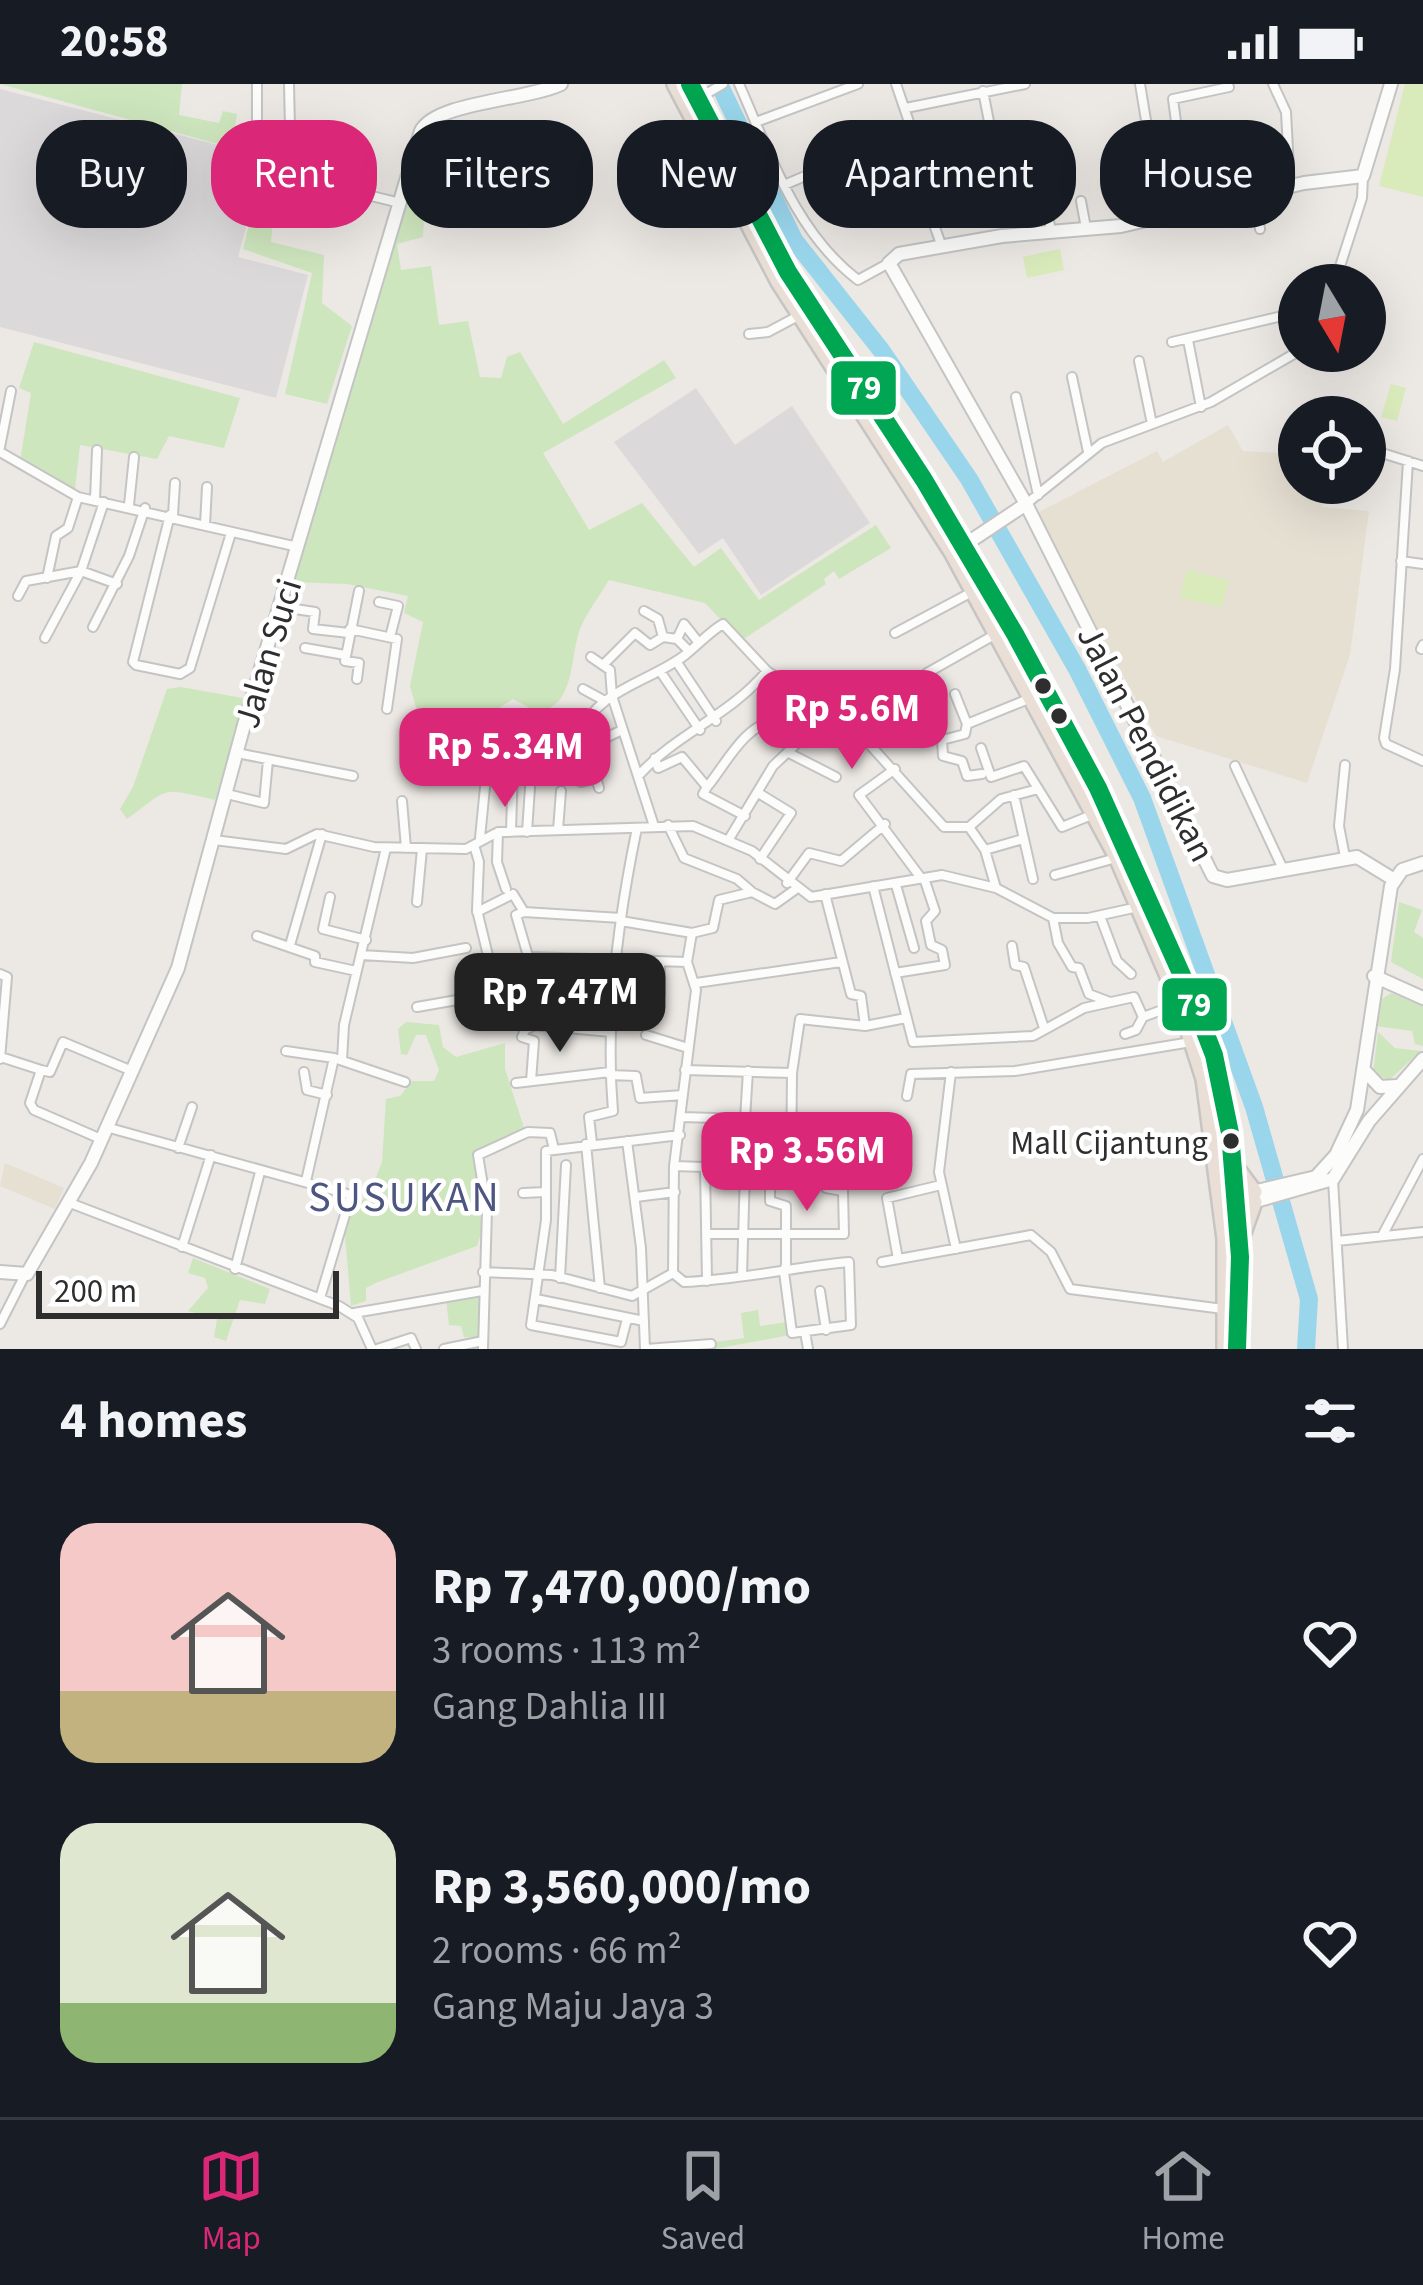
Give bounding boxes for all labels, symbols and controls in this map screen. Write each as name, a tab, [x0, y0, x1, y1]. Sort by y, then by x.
text: 20:58	[60, 10, 169, 74]
chip: Buy	[36, 120, 187, 228]
chip: Rent	[211, 120, 377, 228]
chip: Filters	[401, 120, 593, 228]
chip: New	[617, 120, 779, 228]
chip: Apartment	[803, 120, 1076, 228]
chip: House	[1100, 120, 1295, 228]
north arrow	[1278, 264, 1386, 372]
map controls	[1278, 264, 1386, 504]
line badge: 79	[829, 359, 898, 417]
text: 79	[847, 365, 881, 412]
button: locate	[1278, 396, 1386, 504]
street label: Jalan Suci	[222, 572, 315, 734]
street label: Jalan Pendidikan	[1064, 616, 1227, 871]
pin: Rp 5.6M	[741, 670, 963, 772]
unlabelled marker	[1032, 675, 1054, 697]
text: Rp 5.6M	[784, 681, 920, 737]
unlabelled marker	[1048, 705, 1070, 727]
pin: Rp 5.34M	[381, 708, 629, 810]
text: Rp 5.34M	[426, 719, 584, 775]
pin: Rp 7.47M	[436, 953, 684, 1055]
text: Rp 7.47M	[481, 964, 639, 1020]
line badge: 79	[1160, 976, 1229, 1033]
text: 79	[1177, 982, 1211, 1029]
pin: Rp 3.56M	[683, 1112, 931, 1214]
place label: Mall Cijantung	[1010, 1120, 1208, 1167]
text: Rp 3.56M	[728, 1123, 886, 1179]
marker: Mall Cijantung	[1220, 1130, 1242, 1152]
district label: SUSUKAN	[308, 1168, 502, 1228]
scale bar	[36, 1265, 339, 1318]
text: 200 m	[54, 1268, 137, 1315]
text: 4 homes	[60, 1385, 247, 1457]
icon: filters	[1297, 1388, 1363, 1454]
text: Rp 7,470,000/mo	[432, 1551, 811, 1623]
icon: home	[156, 1571, 300, 1715]
icon: heart	[1297, 1610, 1363, 1676]
text: 3 rooms · 113 m²	[432, 1623, 701, 1679]
text: Gang Dahlia III	[432, 1679, 667, 1735]
text: Rp 3,560,000/mo	[432, 1851, 811, 1923]
icon: home	[156, 1871, 300, 2015]
icon: heart	[1297, 1910, 1363, 1976]
text: 2 rooms · 66 m²	[432, 1923, 682, 1979]
text: Gang Maju Jaya 3	[432, 1979, 714, 2035]
tab: Map	[198, 2143, 264, 2262]
tab: Saved	[661, 2143, 745, 2262]
tab: Home	[1142, 2143, 1225, 2262]

